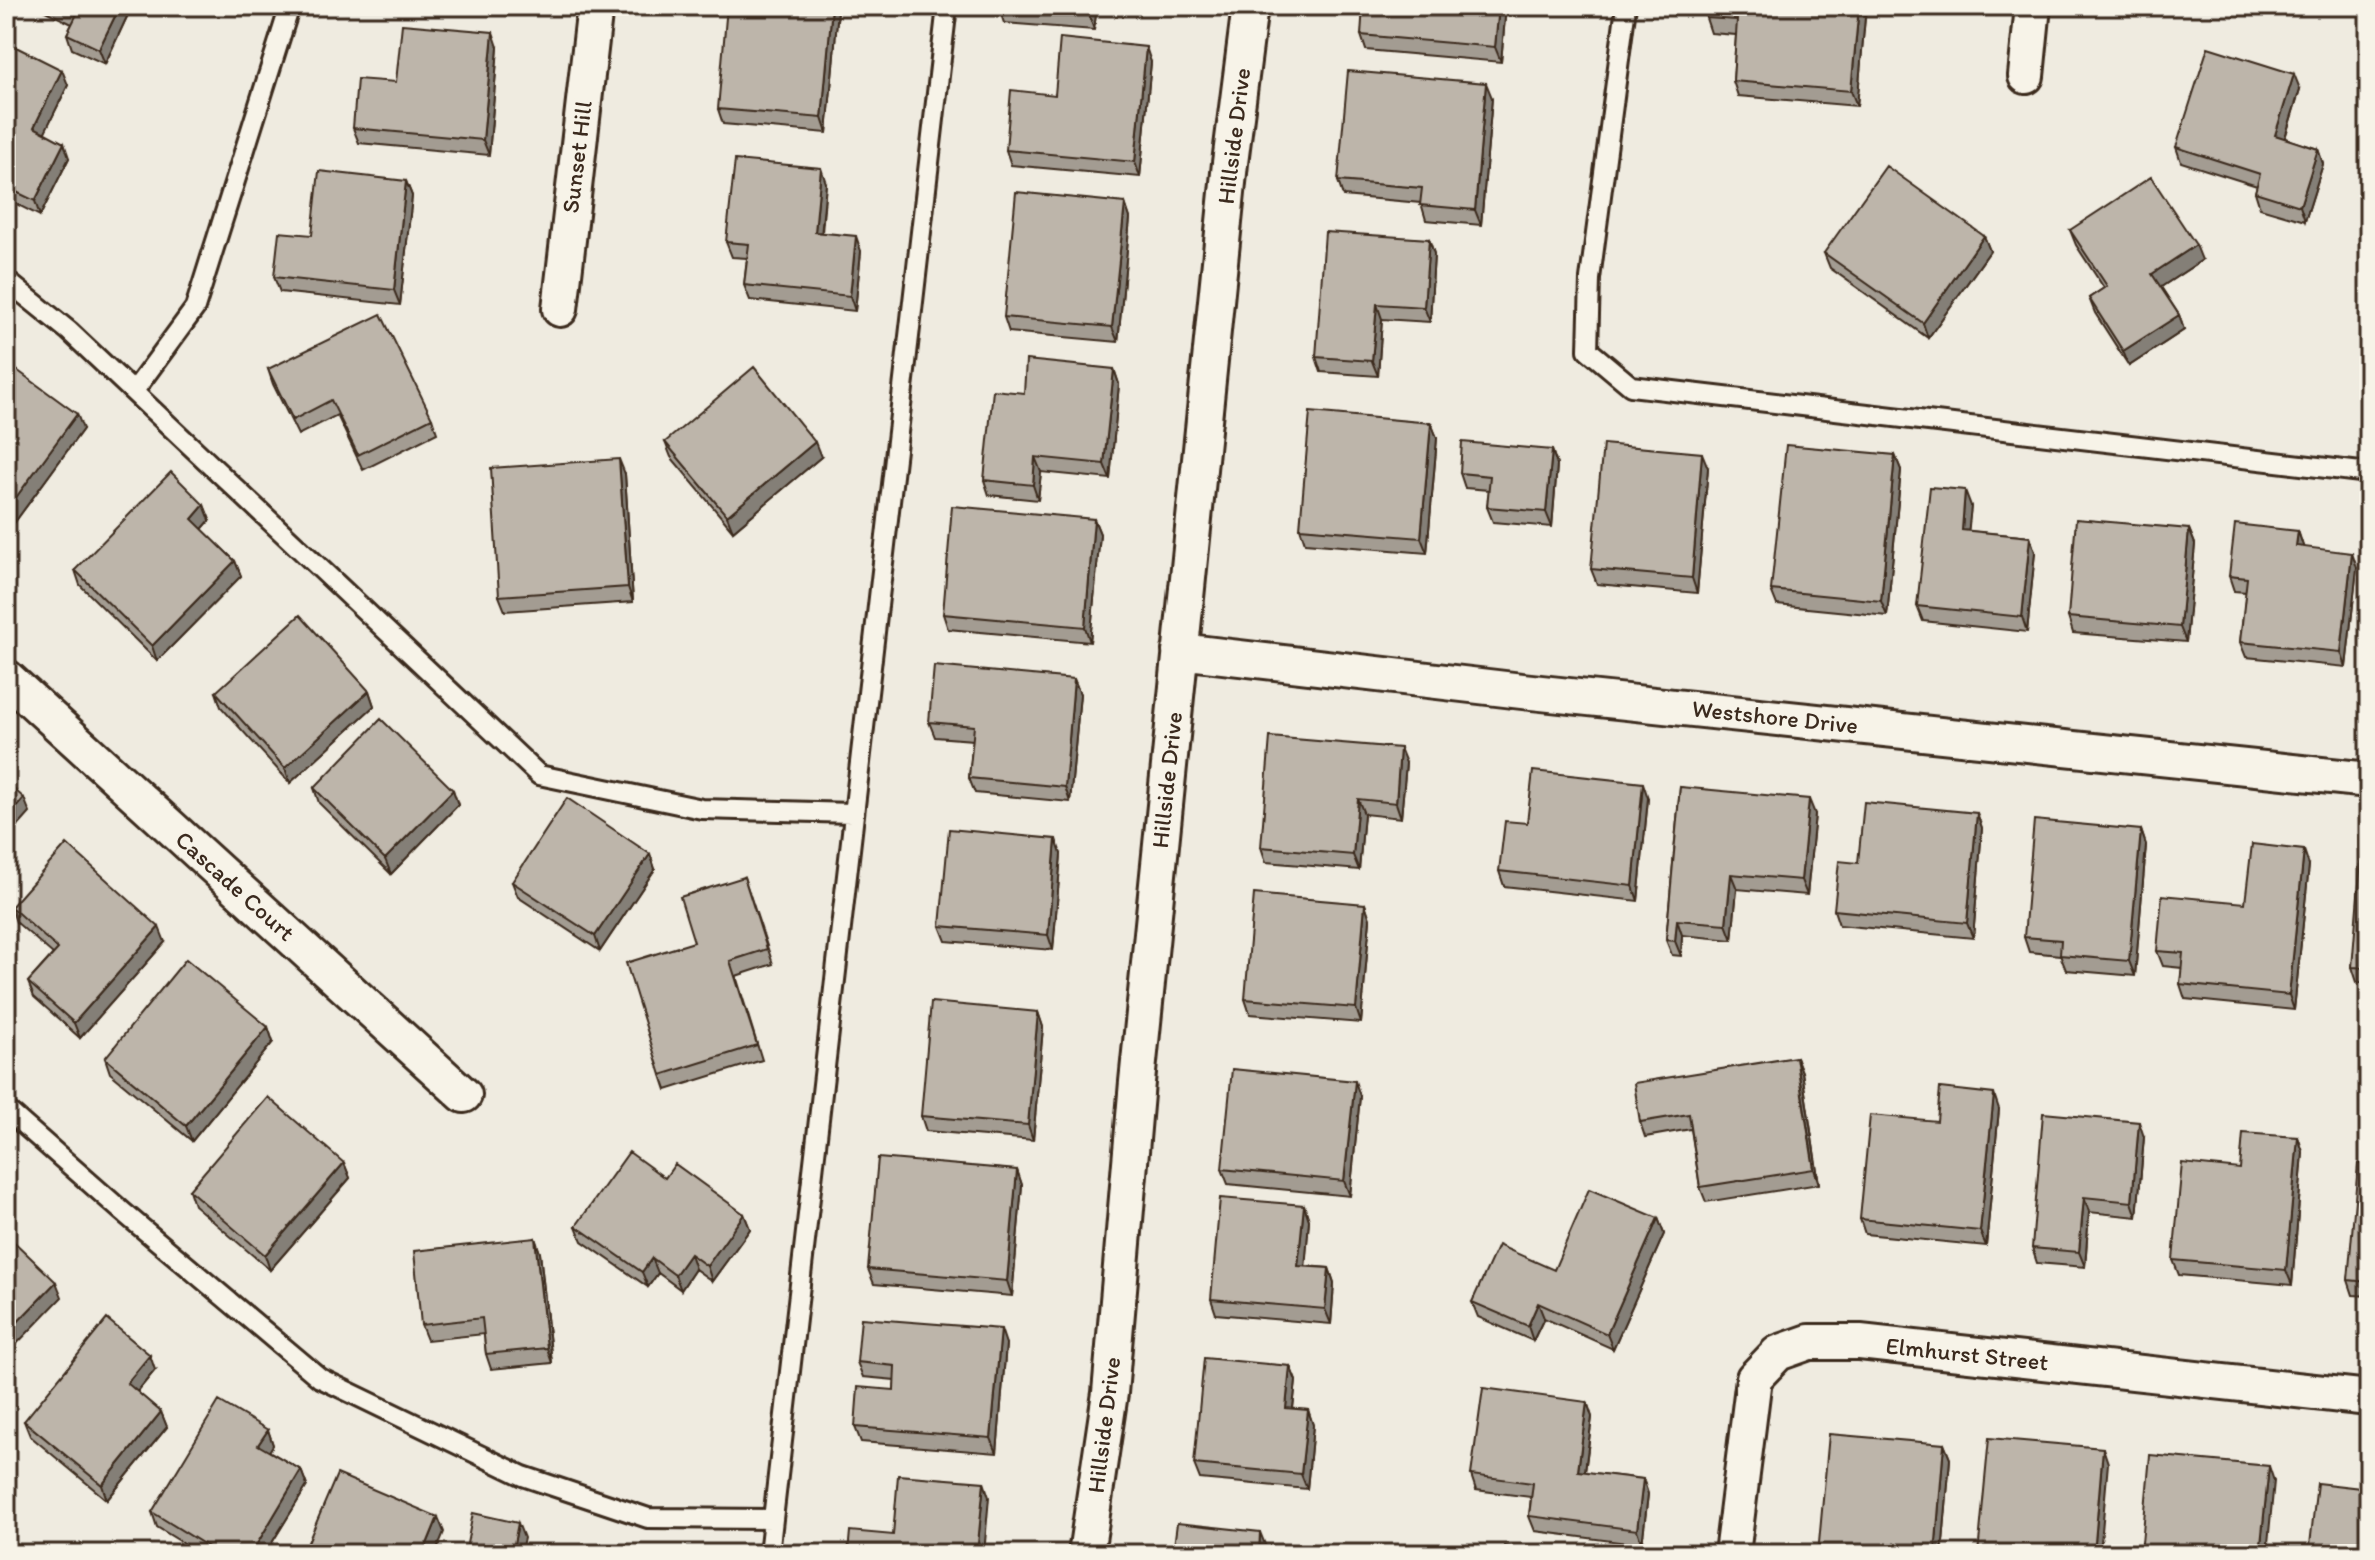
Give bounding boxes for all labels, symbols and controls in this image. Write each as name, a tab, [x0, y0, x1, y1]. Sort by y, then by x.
street label: Hillside Drive	[1211, 66, 1256, 206]
street label: Sunset Hill	[555, 99, 598, 215]
street label: Westshore Drive	[1691, 693, 1860, 740]
street label: Hillside Drive	[1145, 710, 1188, 850]
street label: Cascade Court	[170, 824, 301, 947]
street label: Elmhurst Street	[1884, 1331, 2050, 1376]
street label: Hillside Drive	[1081, 1355, 1126, 1495]

